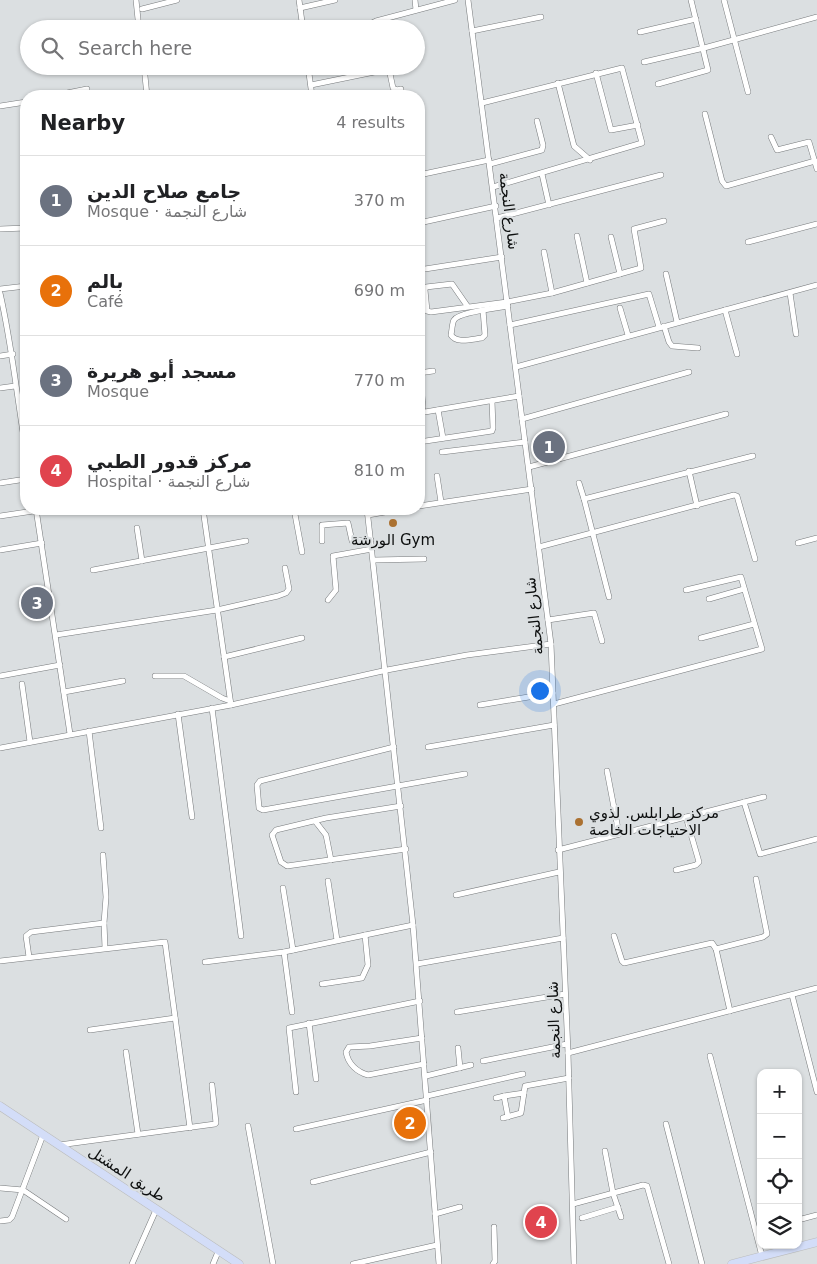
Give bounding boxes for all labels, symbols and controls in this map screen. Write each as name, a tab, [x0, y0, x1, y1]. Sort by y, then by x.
search box	[20, 20, 425, 75]
icon: search	[38, 34, 66, 62]
text: Search here	[78, 37, 192, 59]
text: Nearby	[40, 111, 125, 135]
text: 4 results	[336, 113, 405, 132]
street label: شارع النجمة	[495, 171, 523, 251]
text: جامع صلاح الدين	[87, 180, 241, 202]
text: 1	[50, 191, 62, 210]
text: 370 m	[354, 191, 405, 210]
text: Mosque · شارع النجمة	[87, 202, 247, 221]
text: بالم	[87, 270, 123, 292]
text: 2	[50, 281, 62, 300]
text: 690 m	[354, 281, 405, 300]
text: Café	[87, 292, 123, 311]
text: مسجد أبو هريرة	[87, 360, 237, 382]
text: 3	[50, 371, 62, 390]
text: 770 m	[354, 371, 405, 390]
text: Mosque	[87, 382, 149, 401]
pin: 1	[533, 428, 565, 466]
text: مركز قدور الطبي	[87, 450, 252, 472]
text: 4	[50, 461, 62, 480]
text: 810 m	[354, 461, 405, 480]
text: Hospital · شارع النجمة	[87, 472, 251, 491]
marker: الورشة Gym	[387, 517, 399, 529]
place label: الورشة Gym	[351, 531, 435, 549]
street label: شارع النجمة	[521, 576, 547, 656]
pin: 3	[21, 584, 53, 622]
your location	[527, 678, 553, 704]
place label: مركز طرابلس. لذوي الاحتياجات الخاصة	[589, 804, 719, 839]
marker: مركز طرابلس. لذوي الاحتياجات الخاصة	[573, 816, 585, 828]
street label: شارع النجمة	[544, 981, 564, 1059]
map controls	[757, 1069, 802, 1249]
button: +	[757, 1069, 802, 1114]
pin: 2	[394, 1104, 426, 1142]
button: −	[757, 1114, 802, 1159]
street label: طريق المشتل	[85, 1142, 169, 1206]
button: locate	[757, 1159, 802, 1204]
pin: 4	[525, 1203, 557, 1241]
button: layers	[757, 1204, 802, 1249]

